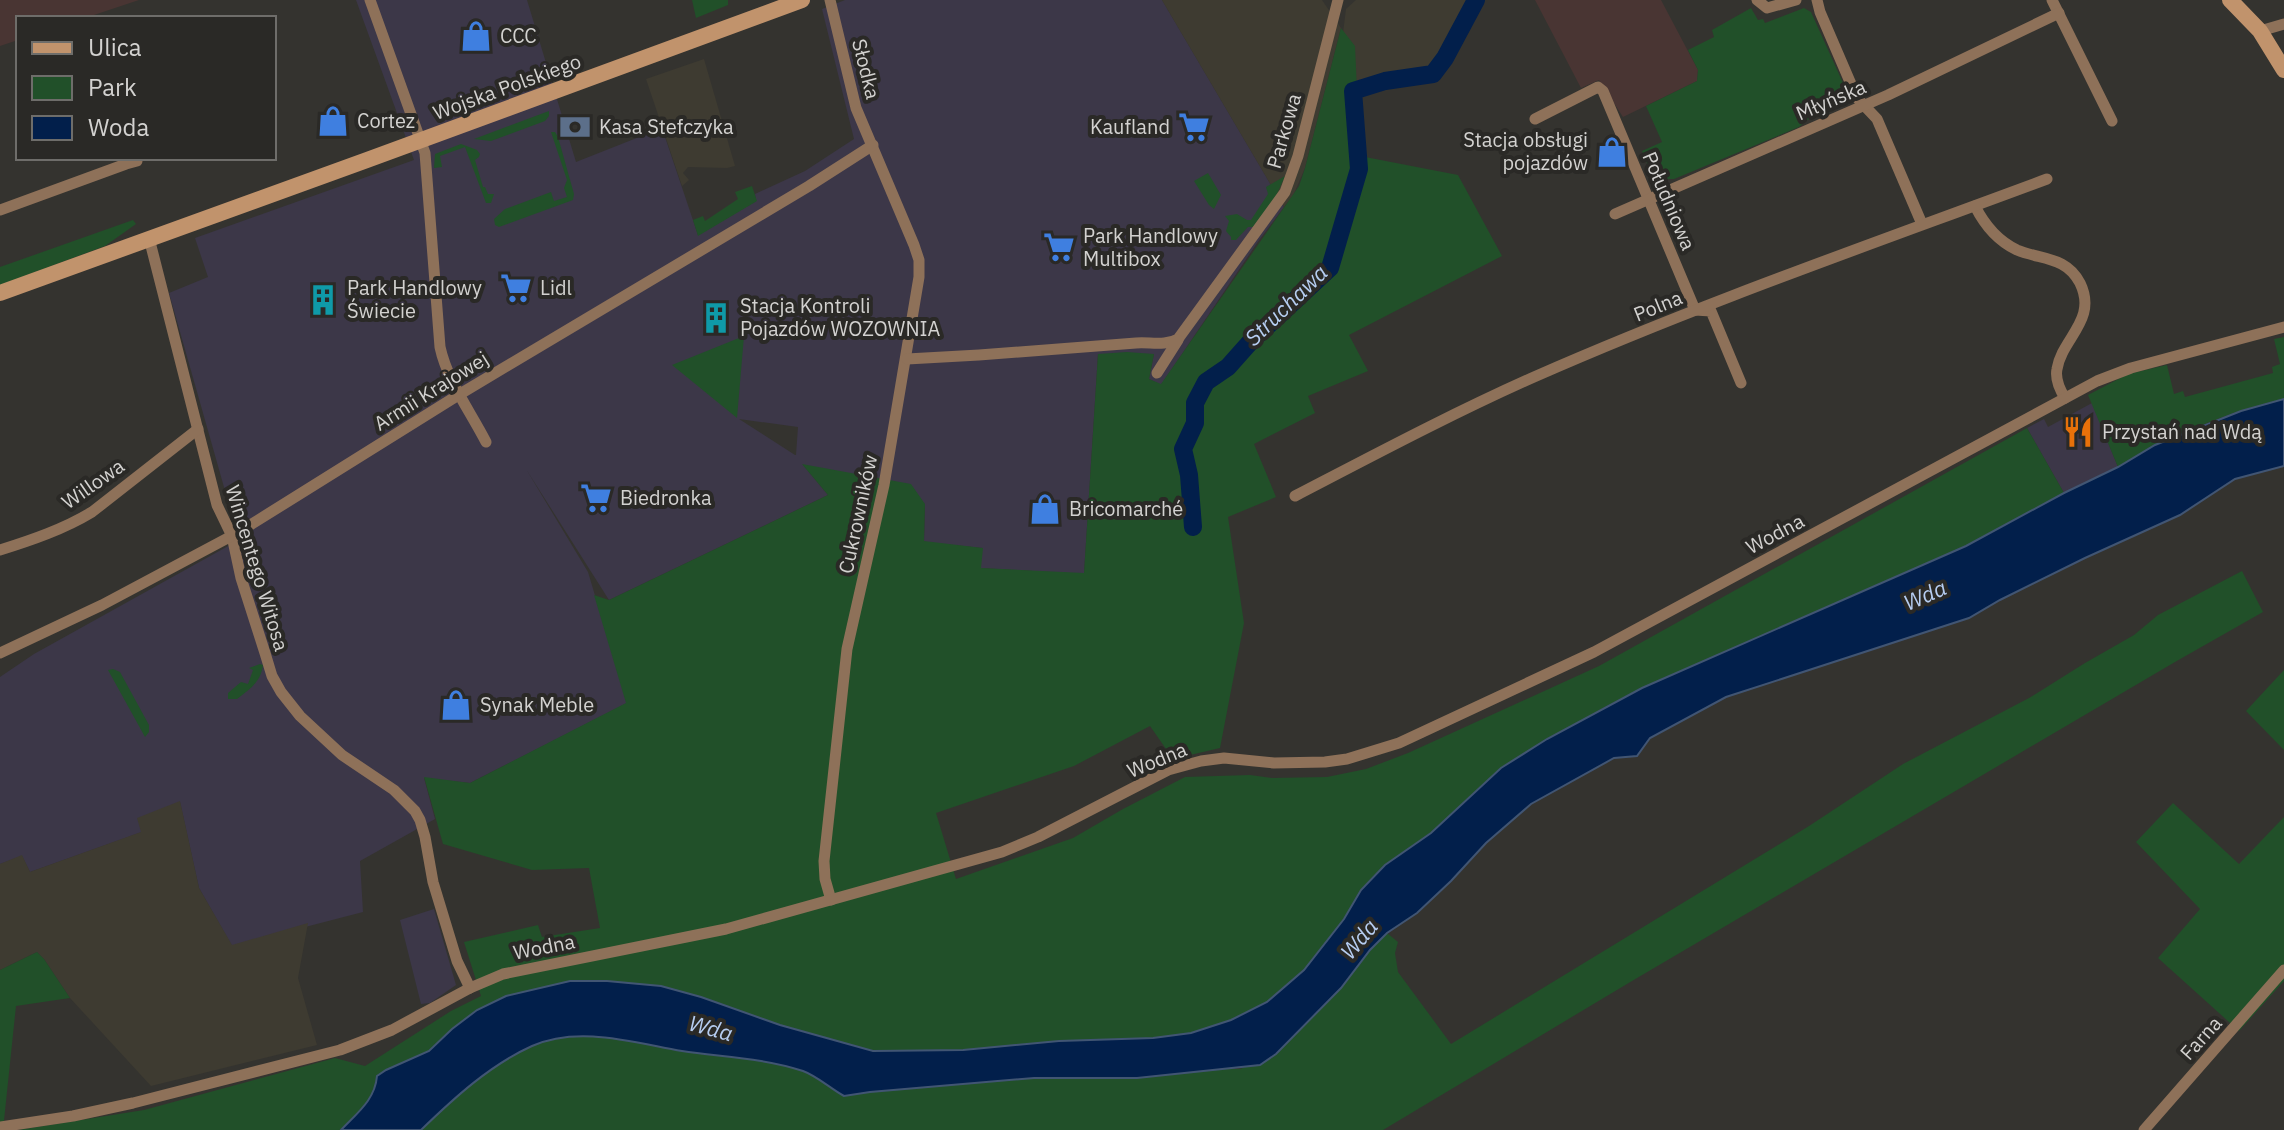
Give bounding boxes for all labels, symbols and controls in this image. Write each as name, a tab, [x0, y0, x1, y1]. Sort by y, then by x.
legend	[16, 16, 276, 160]
shop icon: CCC	[459, 19, 493, 53]
place label: CCC	[500, 22, 537, 49]
text: Ulica	[88, 31, 142, 63]
street label: Słodka	[846, 36, 887, 102]
street label: Wojska Polskiego	[429, 47, 585, 126]
text: Park	[88, 71, 137, 103]
street label: Młyńska	[1792, 73, 1870, 126]
street label: Parkowa	[1260, 90, 1307, 172]
shop icon: Cortez	[316, 104, 350, 138]
place label: Cortez	[357, 107, 415, 134]
bank icon: Kasa Stefczyka	[558, 110, 592, 144]
supermarket icon: Kaufland	[1177, 110, 1211, 144]
text: Woda	[88, 111, 149, 143]
place label: Kasa Stefczyka	[599, 113, 734, 140]
place label: Kaufland	[1090, 113, 1170, 140]
place label: Stacja obsługi pojazdów	[1463, 126, 1588, 176]
shop icon: Stacja obsługi pojazdów	[1595, 135, 1629, 169]
street label: Południowa	[1637, 147, 1702, 255]
place label: Park Handlowy Multibox	[1083, 222, 1218, 272]
supermarket icon: Park Handlowy Multibox	[1042, 230, 1076, 264]
water label: Struchawa	[1238, 258, 1333, 351]
supermarket icon: Lidl	[499, 271, 533, 305]
place label: Park Handlowy Świecie	[347, 274, 482, 324]
place label: Lidl	[540, 274, 572, 301]
building icon: Park Handlowy Świecie	[306, 283, 340, 317]
street label: Polna	[1629, 283, 1687, 327]
place label: Stacja Kontroli Pojazdów WOZOWNIA	[740, 292, 941, 342]
building icon: Stacja Kontroli Pojazdów WOZOWNIA	[699, 301, 733, 335]
street label: Armii Krajowej	[368, 345, 493, 436]
restaurant icon: Przystań nad Wdą	[2061, 415, 2095, 449]
place label: Przystań nad Wdą	[2102, 418, 2262, 445]
street label: Willowa	[56, 452, 130, 515]
street label: Cukrowników	[832, 452, 883, 576]
supermarket icon: Biedronka	[579, 481, 613, 515]
street label: Wincentego Witosa	[219, 482, 296, 654]
place label: Biedronka	[620, 484, 712, 511]
shop icon: Bricomarché	[1028, 492, 1062, 526]
place label: Bricomarché	[1069, 495, 1183, 522]
street label: Wodna	[1741, 507, 1809, 560]
water label: Wda	[1899, 572, 1951, 617]
shop icon: Synak Meble	[439, 688, 473, 722]
place label: Synak Meble	[480, 691, 594, 718]
street label: Wodna	[1123, 735, 1191, 784]
water label: Wda	[1333, 912, 1384, 965]
street label: Wodna	[511, 927, 577, 966]
water label: Wda	[686, 1008, 736, 1047]
street label: Farna	[2174, 1010, 2228, 1065]

